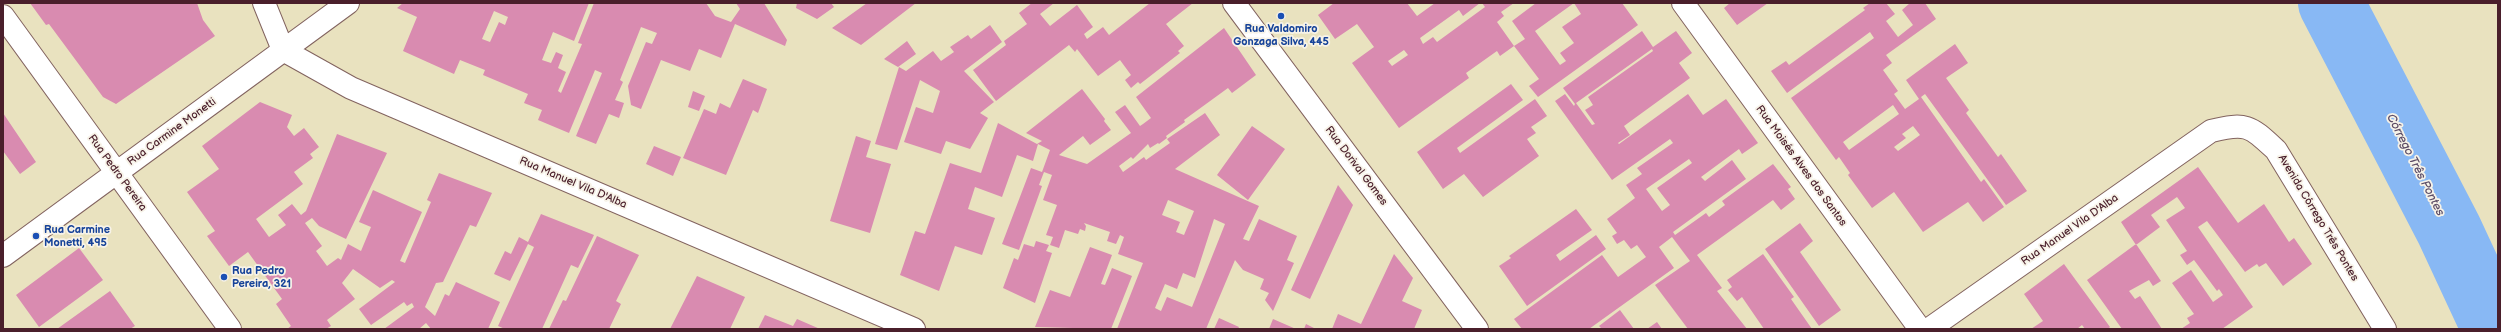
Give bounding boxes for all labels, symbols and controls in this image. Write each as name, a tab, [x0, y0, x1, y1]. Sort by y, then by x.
marker: Rua Valdomiro Gonzaga Silva, 445	[1276, 11, 1286, 21]
place label: Rua Valdomiro Gonzaga Silva, 445	[1233, 22, 1329, 48]
street label: Rua Carmine Monetti	[125, 95, 219, 169]
street label: Rua Moisés Alves dos Santos	[1753, 103, 1849, 229]
water label: Córrego Três Pontes	[2383, 112, 2447, 218]
street label: Rua Dorival Gomes	[1322, 124, 1390, 208]
street label: Rua Pedro Pereira	[85, 132, 149, 214]
street label: Avenida Córrego Três Pontes	[2275, 152, 2361, 284]
street label: Rua Manuel Vila D'Alba	[517, 154, 629, 212]
street label: Rua Manuel Vila D'Alba	[2019, 191, 2121, 269]
place label: Rua Carmine Monetti, 495	[44, 223, 110, 249]
marker: Rua Carmine Monetti, 495	[31, 231, 41, 241]
place label: Rua Pedro Pereira, 321	[232, 264, 291, 290]
marker: Rua Pedro Pereira, 321	[219, 272, 229, 282]

